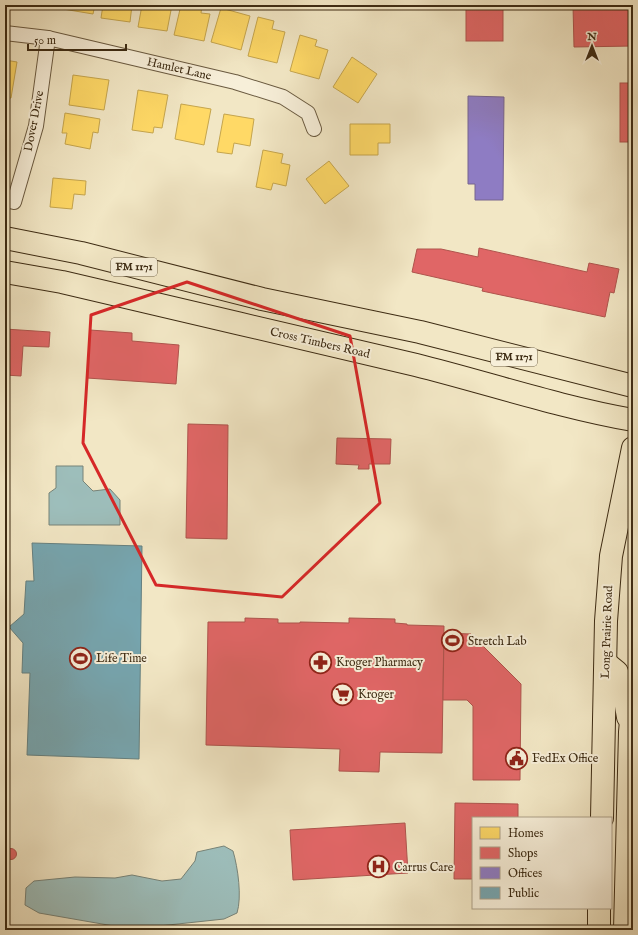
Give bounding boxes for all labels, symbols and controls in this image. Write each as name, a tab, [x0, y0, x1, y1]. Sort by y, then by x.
scale bar	[28, 26, 126, 52]
north arrow	[572, 26, 612, 66]
text: N	[586, 30, 597, 44]
text: 50 m	[34, 33, 56, 48]
street label: Hamlet Lane	[145, 54, 213, 84]
street label: Dover Drive	[21, 89, 47, 153]
road number: FM 1171	[111, 258, 157, 276]
street label: Cross Timbers Road	[269, 324, 372, 362]
road number: FM 1171	[491, 348, 537, 366]
street label: Long Prairie Road	[598, 585, 616, 679]
sports icon: Stretch Lab	[440, 628, 466, 654]
place label: Stretch Lab	[468, 634, 527, 649]
sports icon: Life Time	[68, 645, 94, 671]
pharmacy icon: Kroger Pharmacy	[308, 649, 334, 675]
place label: Life Time	[96, 651, 147, 666]
place label: Kroger Pharmacy	[336, 655, 423, 670]
supermarket icon: Kroger	[329, 681, 355, 707]
place label: Kroger	[358, 687, 395, 702]
public building icon: FedEx Office	[503, 745, 529, 771]
place label: FedEx Office	[532, 751, 599, 766]
legend	[472, 817, 612, 909]
text: Homes	[508, 826, 544, 841]
text: Shops	[508, 846, 538, 862]
hospital icon: Carrus Care	[366, 854, 392, 880]
place label: Carrus Care	[394, 860, 454, 875]
text: Offices	[508, 866, 542, 881]
text: Public	[508, 886, 539, 901]

